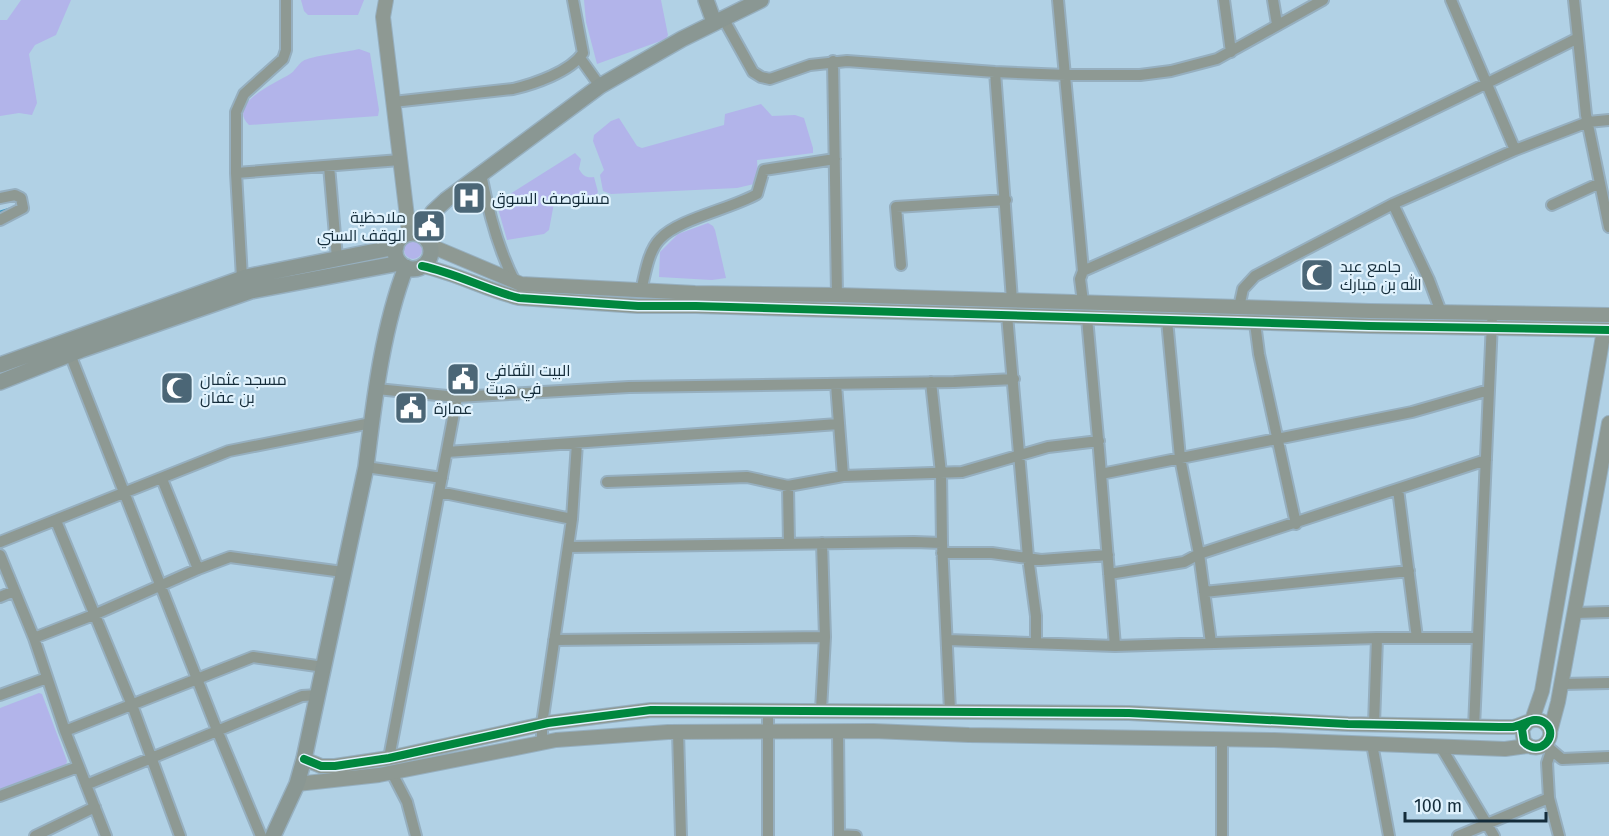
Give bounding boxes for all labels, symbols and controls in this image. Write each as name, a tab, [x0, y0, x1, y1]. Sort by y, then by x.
hospital icon: مستوصف السوق	[451, 180, 487, 216]
place label: مستوصف السوق	[492, 189, 610, 209]
place label: ملاحظية الوقف السني	[317, 208, 406, 249]
public building icon: ملاحظية الوقف السني	[411, 208, 447, 244]
mosque icon: جامع عبد الله بن مبارك	[1299, 257, 1335, 293]
place label: جامع عبد الله بن مبارك	[1340, 257, 1422, 295]
public building icon: البيت الثقافي في هيت	[445, 361, 481, 397]
place label: البيت الثقافي في هيت	[486, 361, 570, 402]
mosque icon: مسجد عثمان بن عفان	[159, 370, 195, 406]
place label: مسجد عثمان بن عفان	[200, 370, 287, 408]
public building icon: عمارة	[393, 390, 429, 426]
place label: عمارة	[434, 399, 473, 418]
scale bar	[1405, 785, 1546, 823]
text: 100 m	[1414, 795, 1462, 817]

